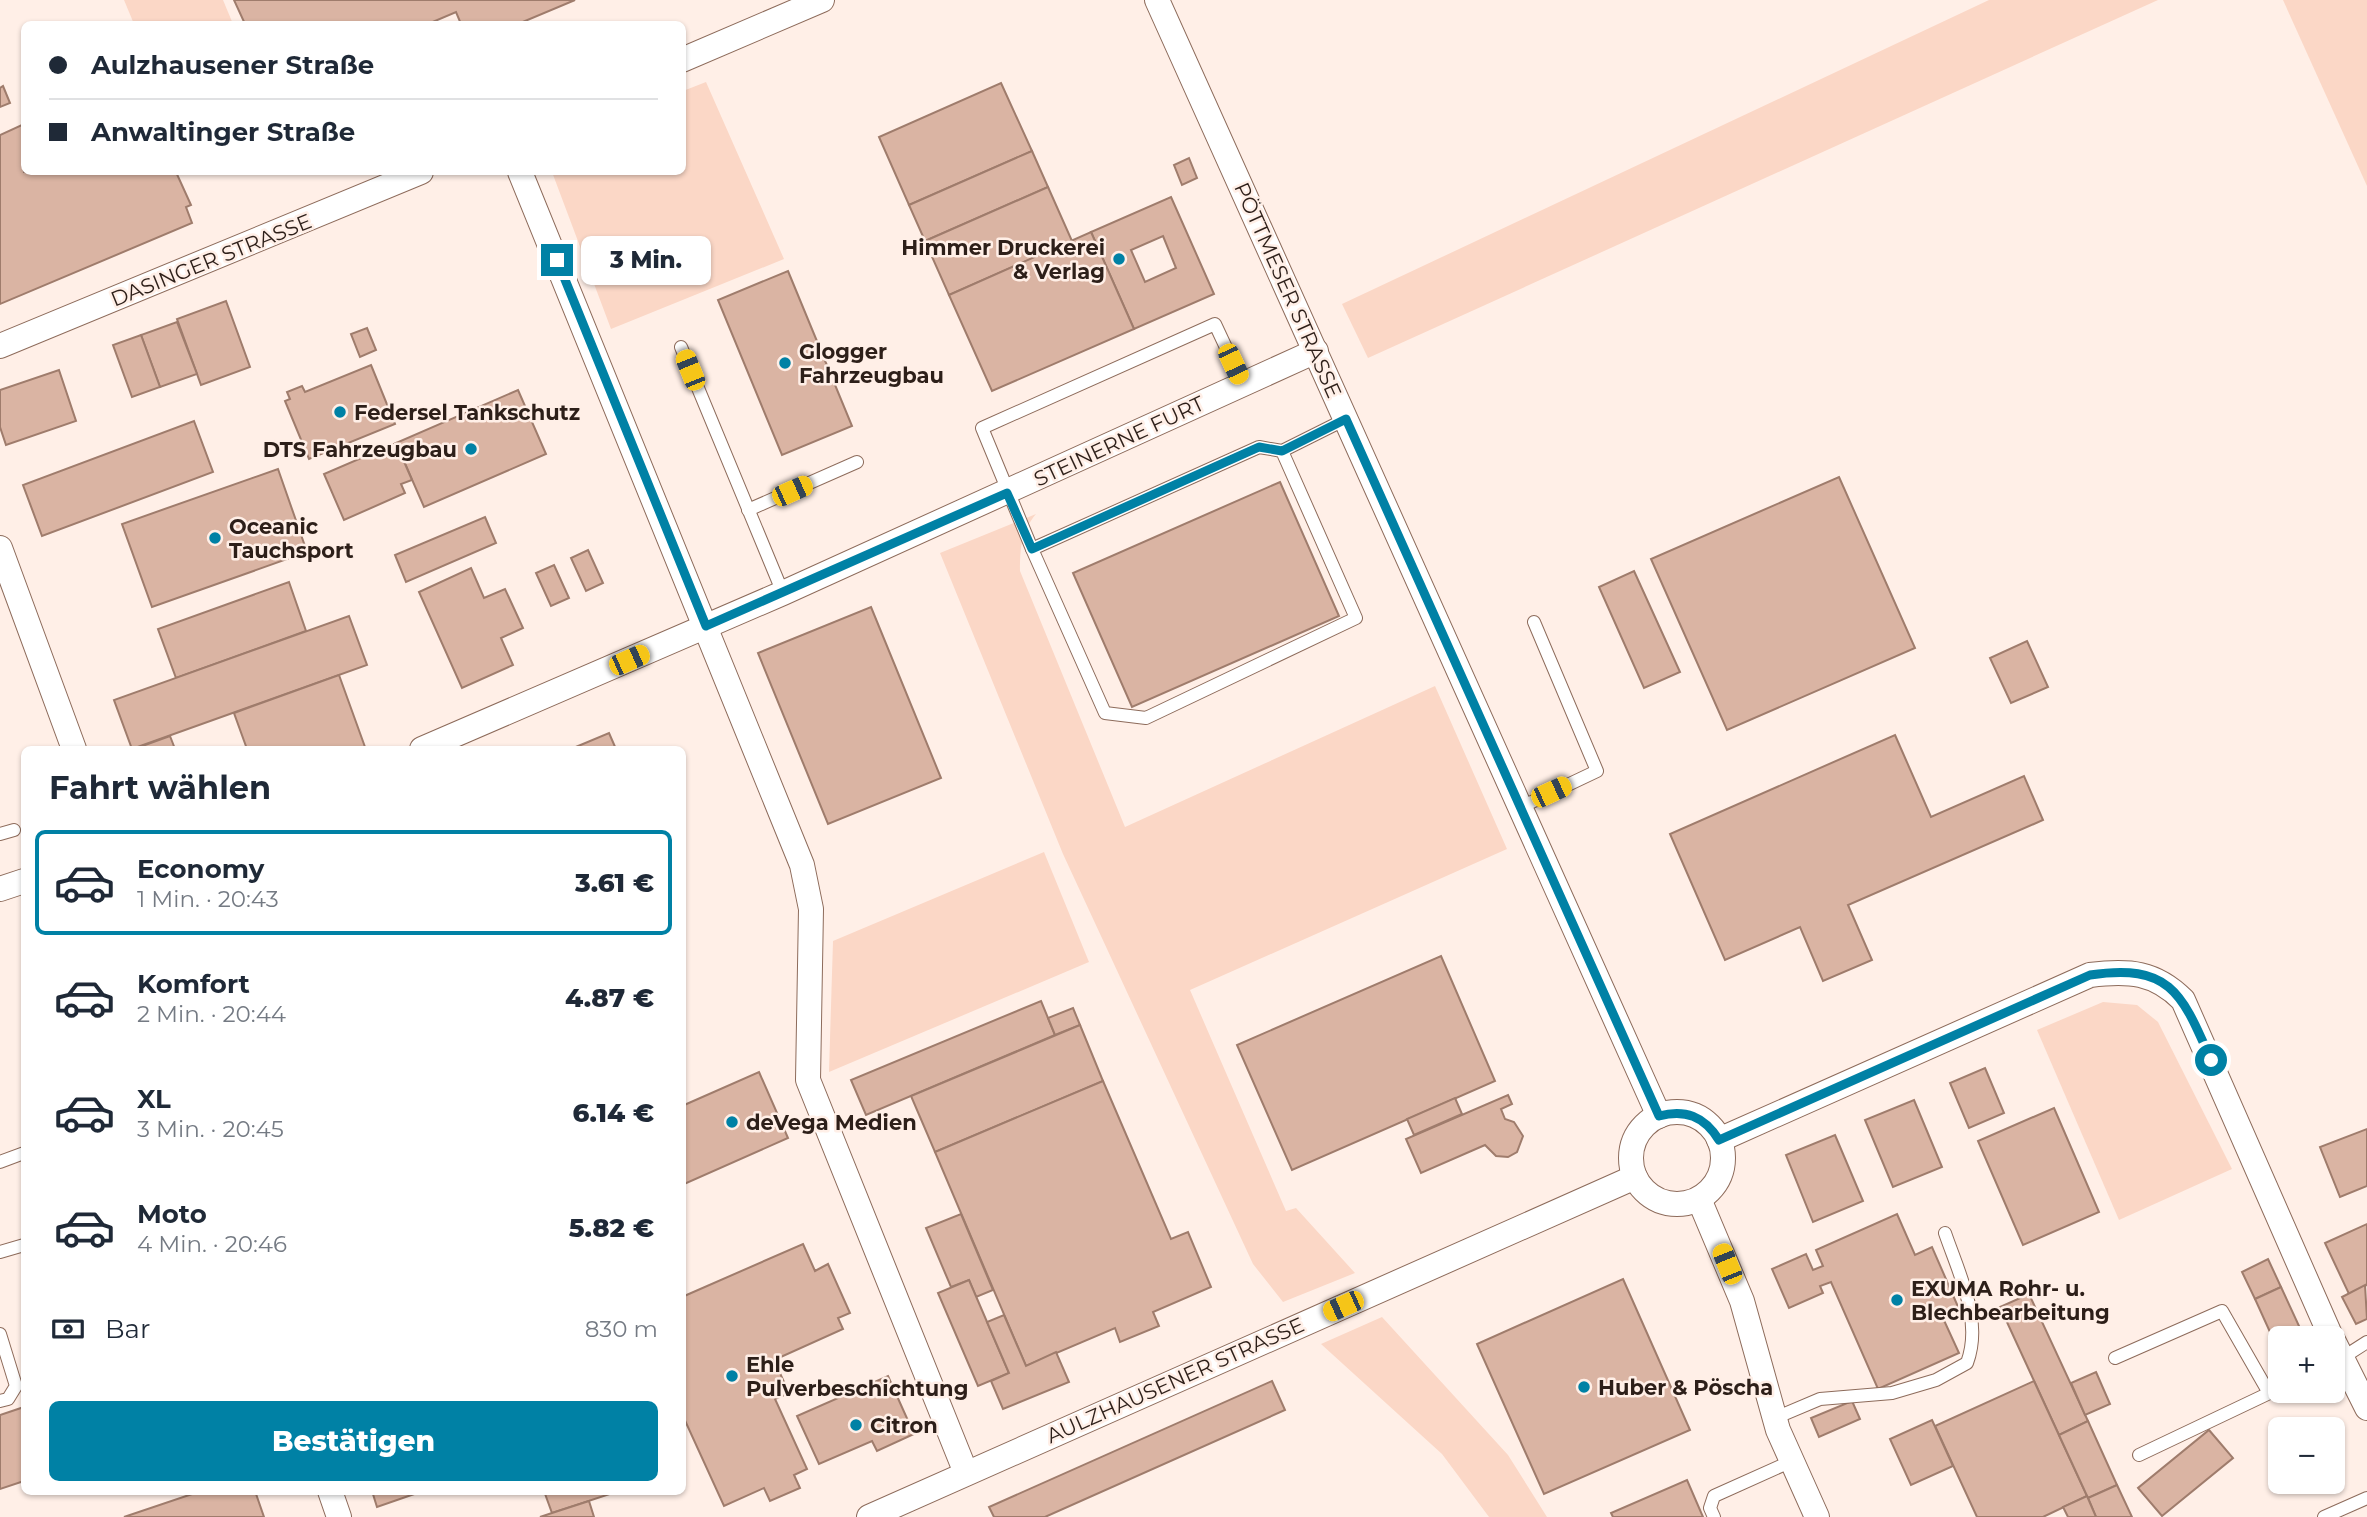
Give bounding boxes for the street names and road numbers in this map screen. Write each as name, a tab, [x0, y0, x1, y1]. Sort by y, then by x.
street label: PÖTTMESER STRASSE	[1229, 178, 1347, 402]
street label: DASINGER STRASSE	[107, 208, 315, 312]
street label: STEINERNE FURT	[1030, 391, 1208, 491]
street label: AULZHAUSENER STRASSE	[1042, 1312, 1308, 1448]

